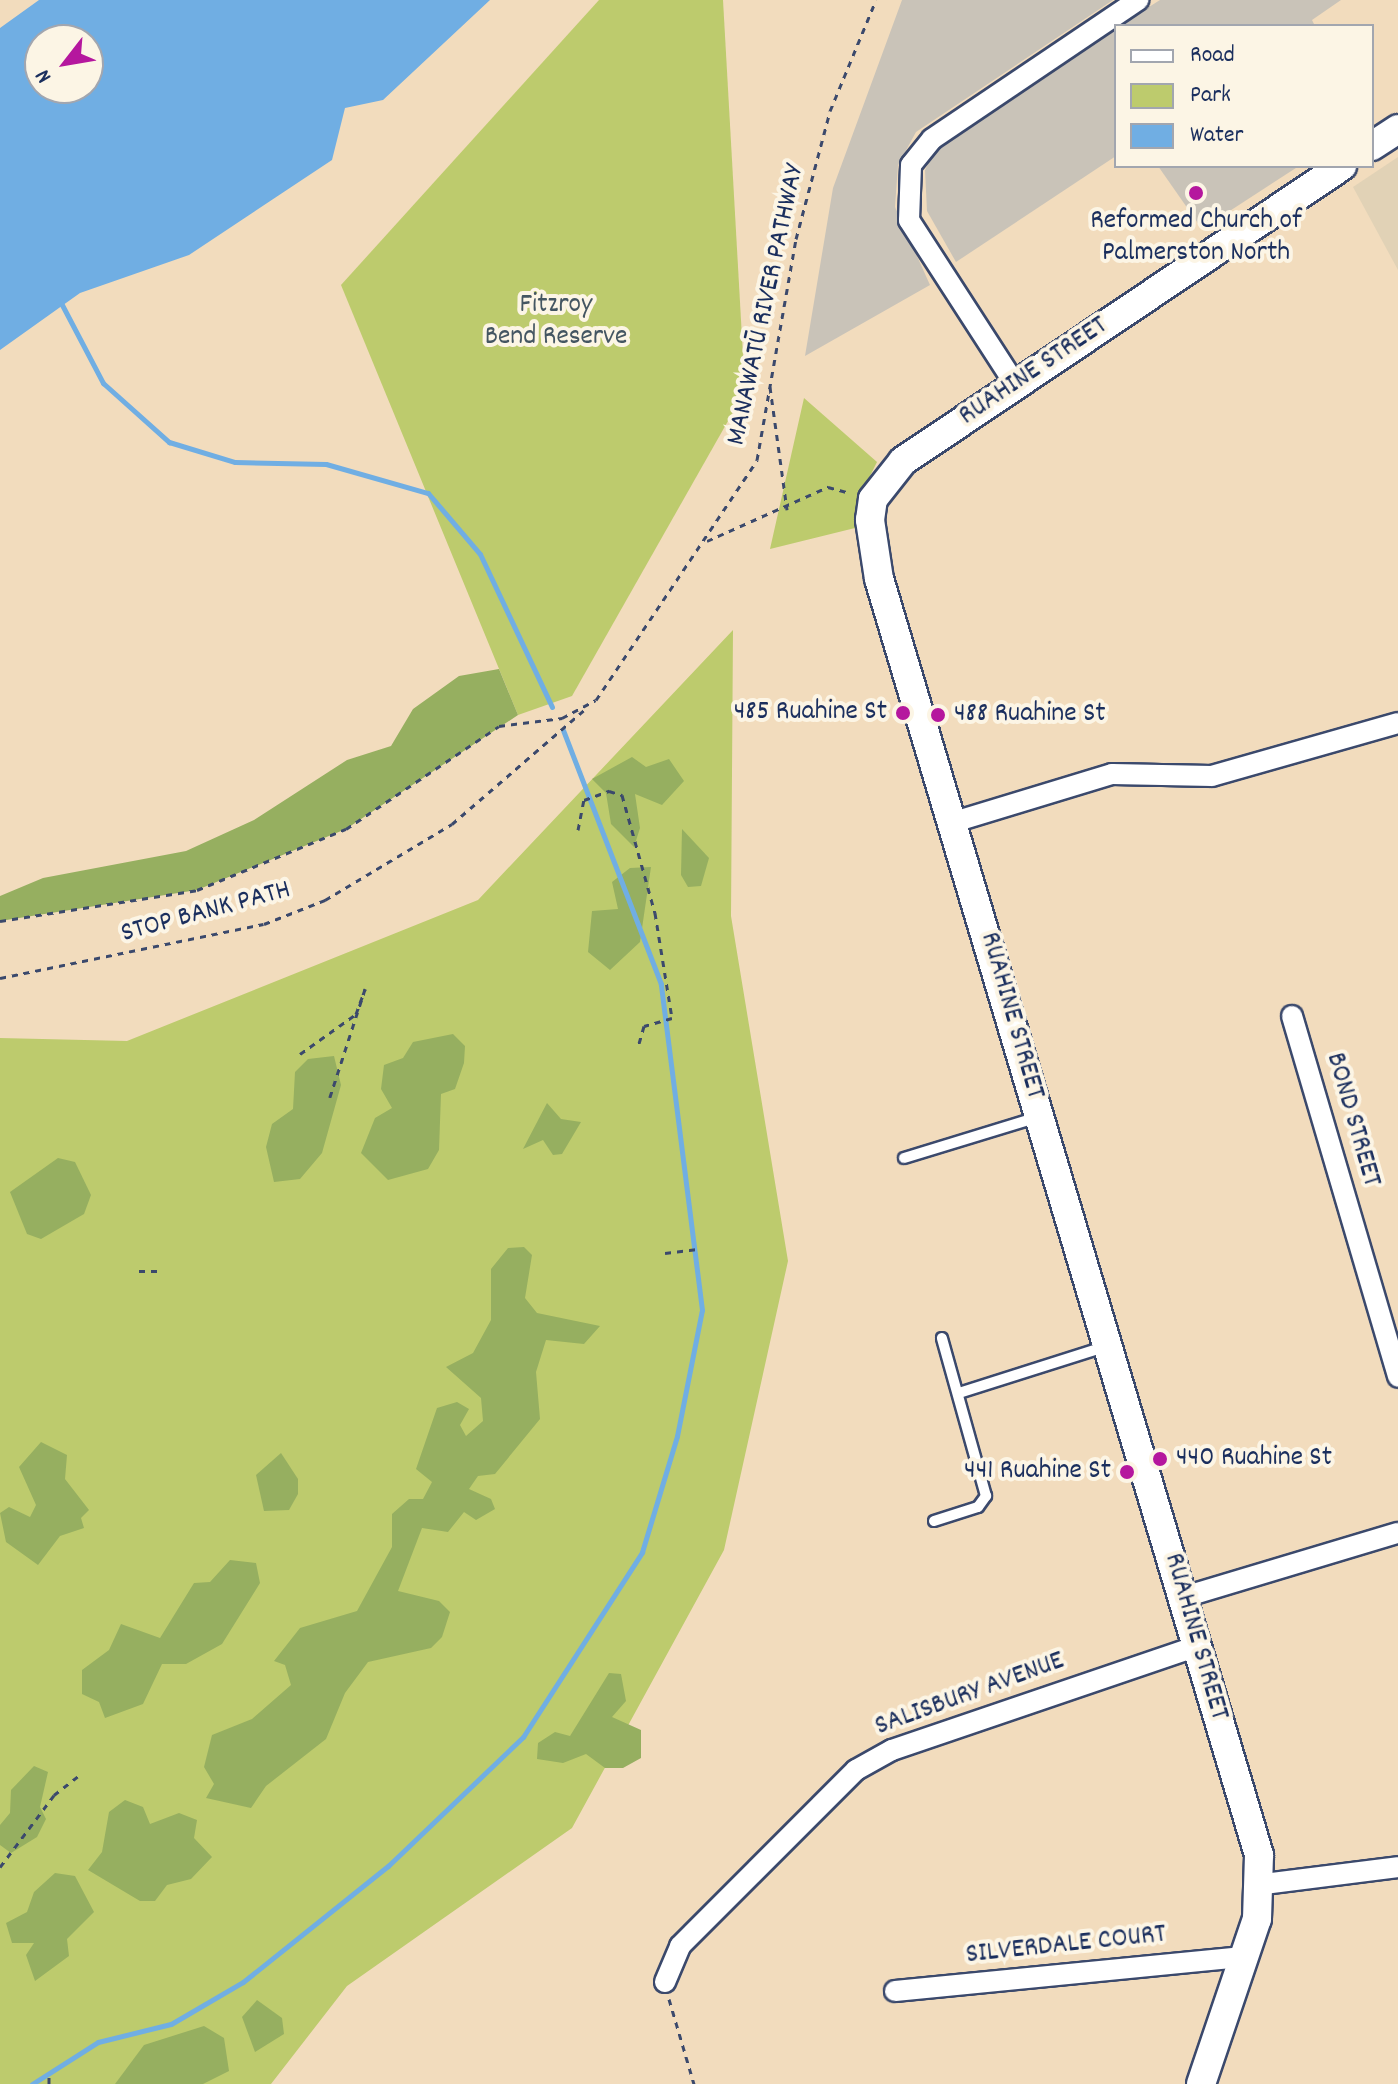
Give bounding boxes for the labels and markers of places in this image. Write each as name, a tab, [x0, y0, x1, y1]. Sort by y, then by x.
marker: Reformed Church of Palmerston North	[1187, 184, 1205, 202]
place label: Reformed Church of Palmerston North	[1090, 205, 1302, 271]
place label: 485 Ruahine St	[734, 696, 887, 730]
place label: 488 Ruahine St	[954, 698, 1106, 732]
marker: 485 Ruahine St	[894, 704, 912, 722]
marker: 488 Ruahine St	[929, 706, 947, 724]
place label: 440 Ruahine St	[1176, 1442, 1332, 1476]
marker: 440 Ruahine St	[1151, 1450, 1169, 1468]
place label: 441 Ruahine St	[964, 1455, 1111, 1489]
marker: 441 Ruahine St	[1118, 1463, 1136, 1481]

